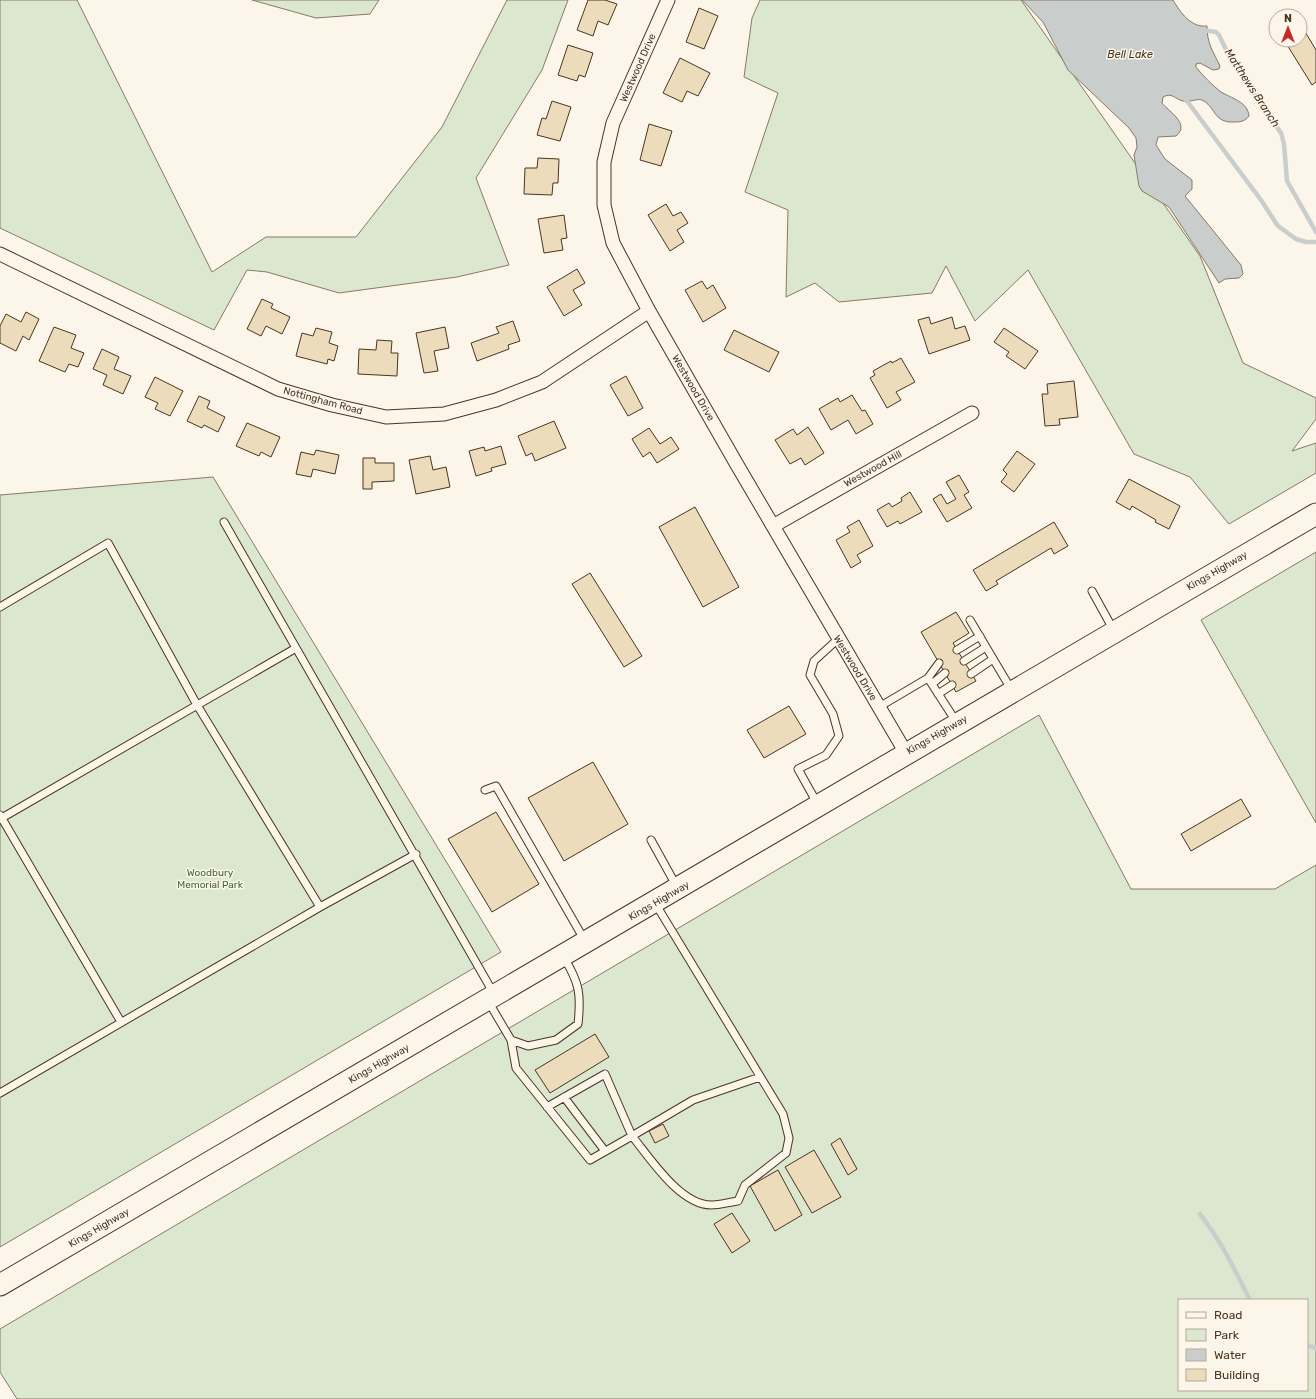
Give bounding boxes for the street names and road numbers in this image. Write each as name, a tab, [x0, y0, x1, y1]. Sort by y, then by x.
street label: Westwood Drive	[617, 31, 659, 104]
street label: Westwood Drive	[669, 353, 717, 423]
street label: Nottingham Road	[282, 385, 364, 417]
street label: Westwood Hill	[842, 448, 904, 490]
street label: Kings Highway	[1184, 548, 1250, 593]
street label: Westwood Drive	[831, 633, 879, 703]
street label: Kings Highway	[904, 712, 970, 757]
street label: Kings Highway	[626, 878, 692, 923]
street label: Kings Highway	[346, 1041, 412, 1086]
street label: Kings Highway	[66, 1205, 132, 1250]

